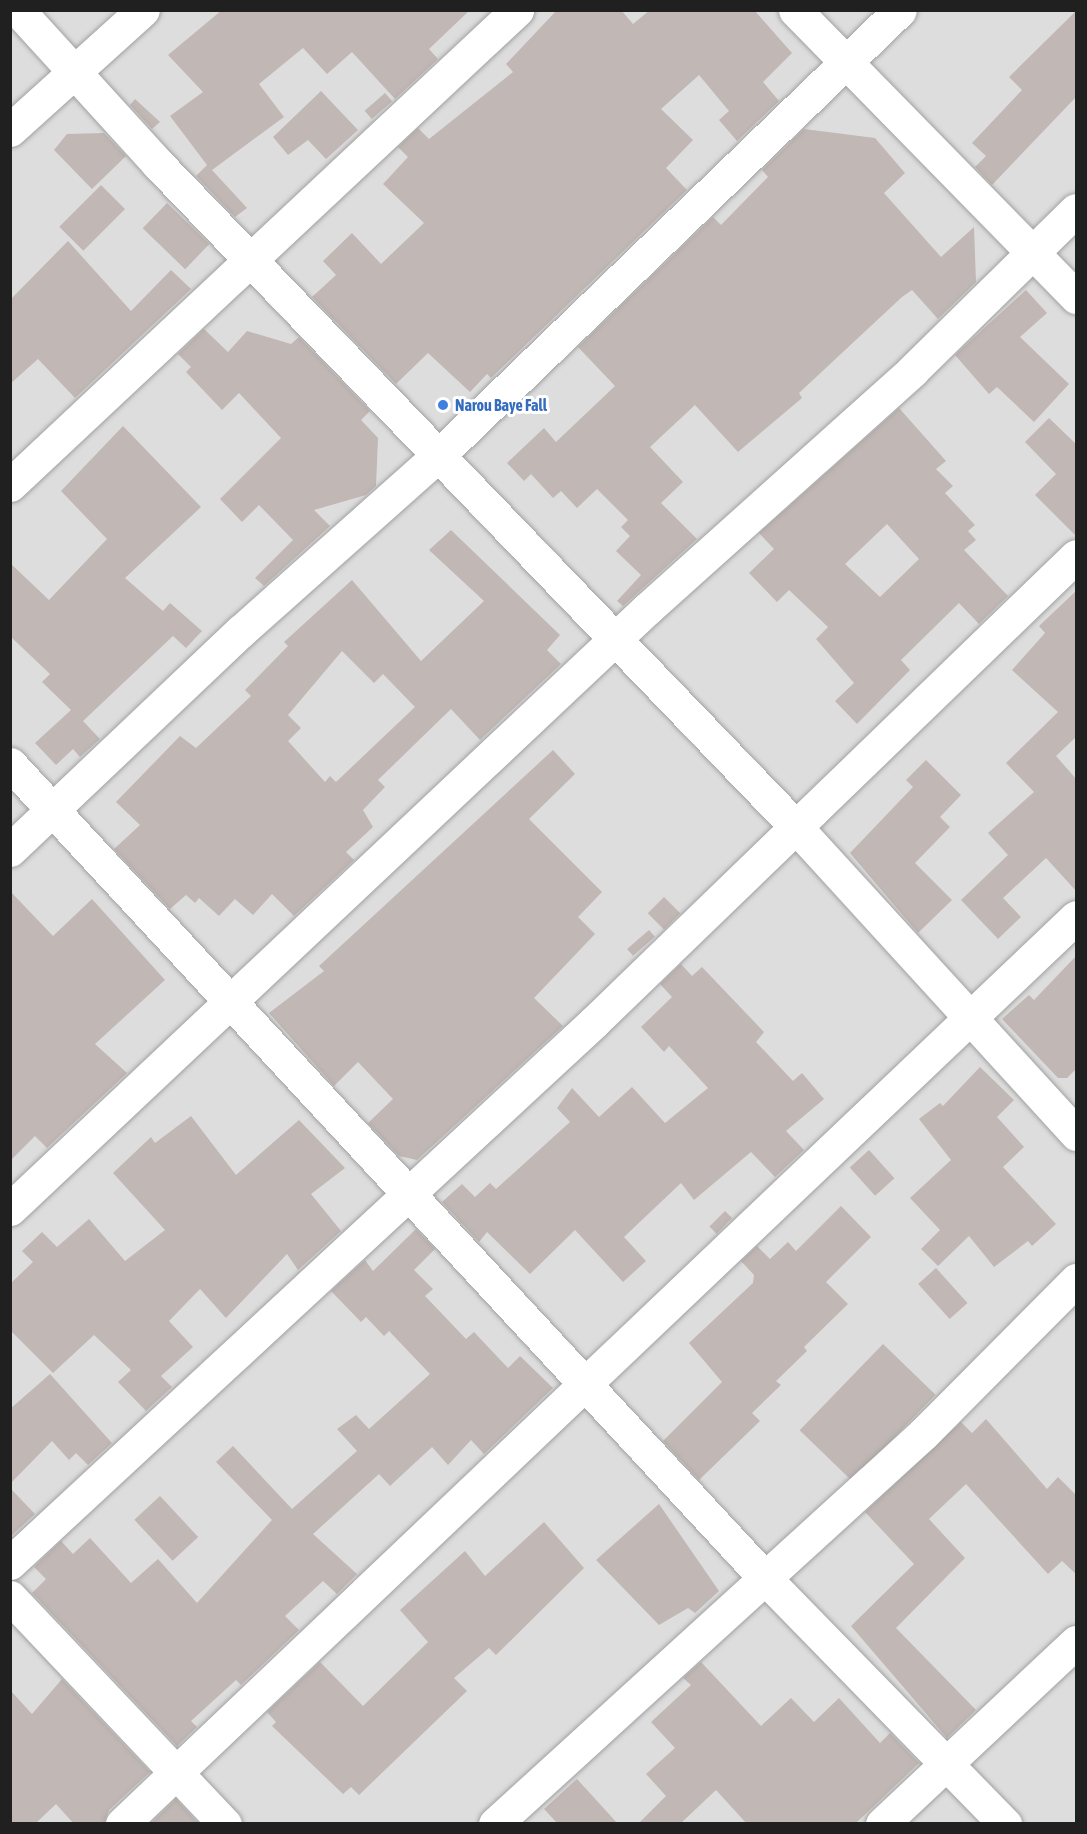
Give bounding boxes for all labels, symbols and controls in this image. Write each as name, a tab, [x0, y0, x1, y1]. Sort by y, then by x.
place label: Narou Baye Fall	[455, 395, 547, 415]
marker: Narou Baye Fall	[436, 398, 450, 412]

